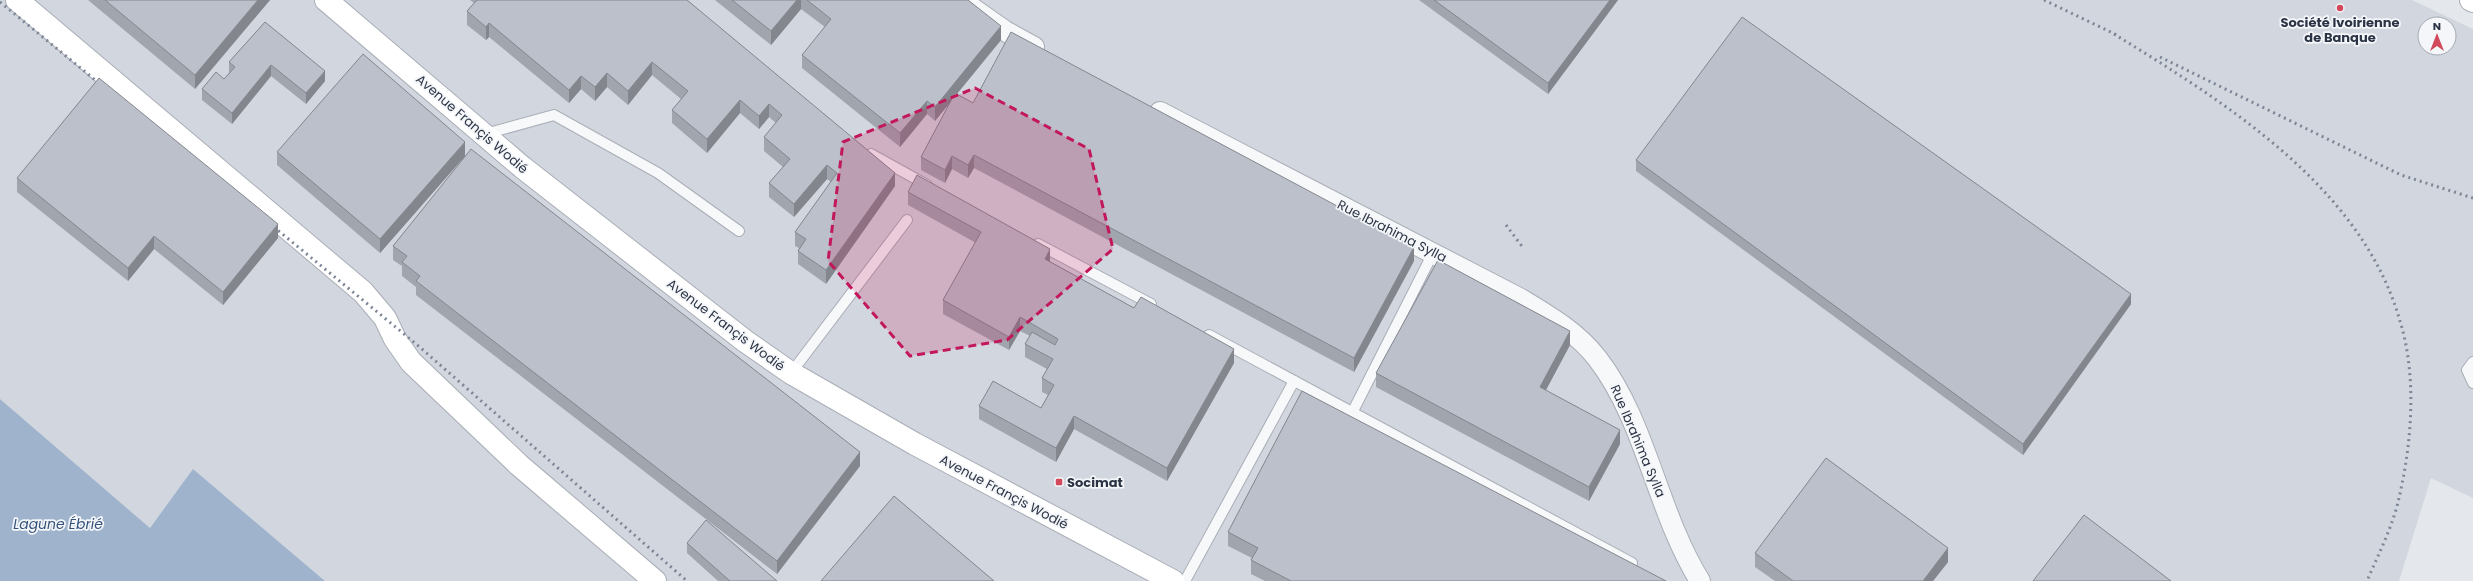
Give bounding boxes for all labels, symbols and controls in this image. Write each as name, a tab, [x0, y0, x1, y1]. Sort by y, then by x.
marker: Société Ivoirienne de Banque	[2335, 3, 2345, 13]
place label: Société Ivoirienne de Banque	[2280, 13, 2400, 47]
north arrow	[2417, 16, 2457, 56]
text: N	[2433, 18, 2441, 34]
street label: Avenue Françis Wodié	[412, 70, 532, 178]
street label: Rue Ibrahima Sylla	[1334, 195, 1450, 267]
street label: Avenue Françis Wodié	[663, 274, 789, 376]
street label: Rue Ibrahima Sylla	[1606, 382, 1670, 500]
street label: Avenue Françis Wodié	[936, 450, 1072, 534]
place label: Socimat	[1067, 473, 1123, 492]
marker: Socimat	[1054, 477, 1064, 487]
water label: Lagune Ébrié	[13, 514, 103, 534]

